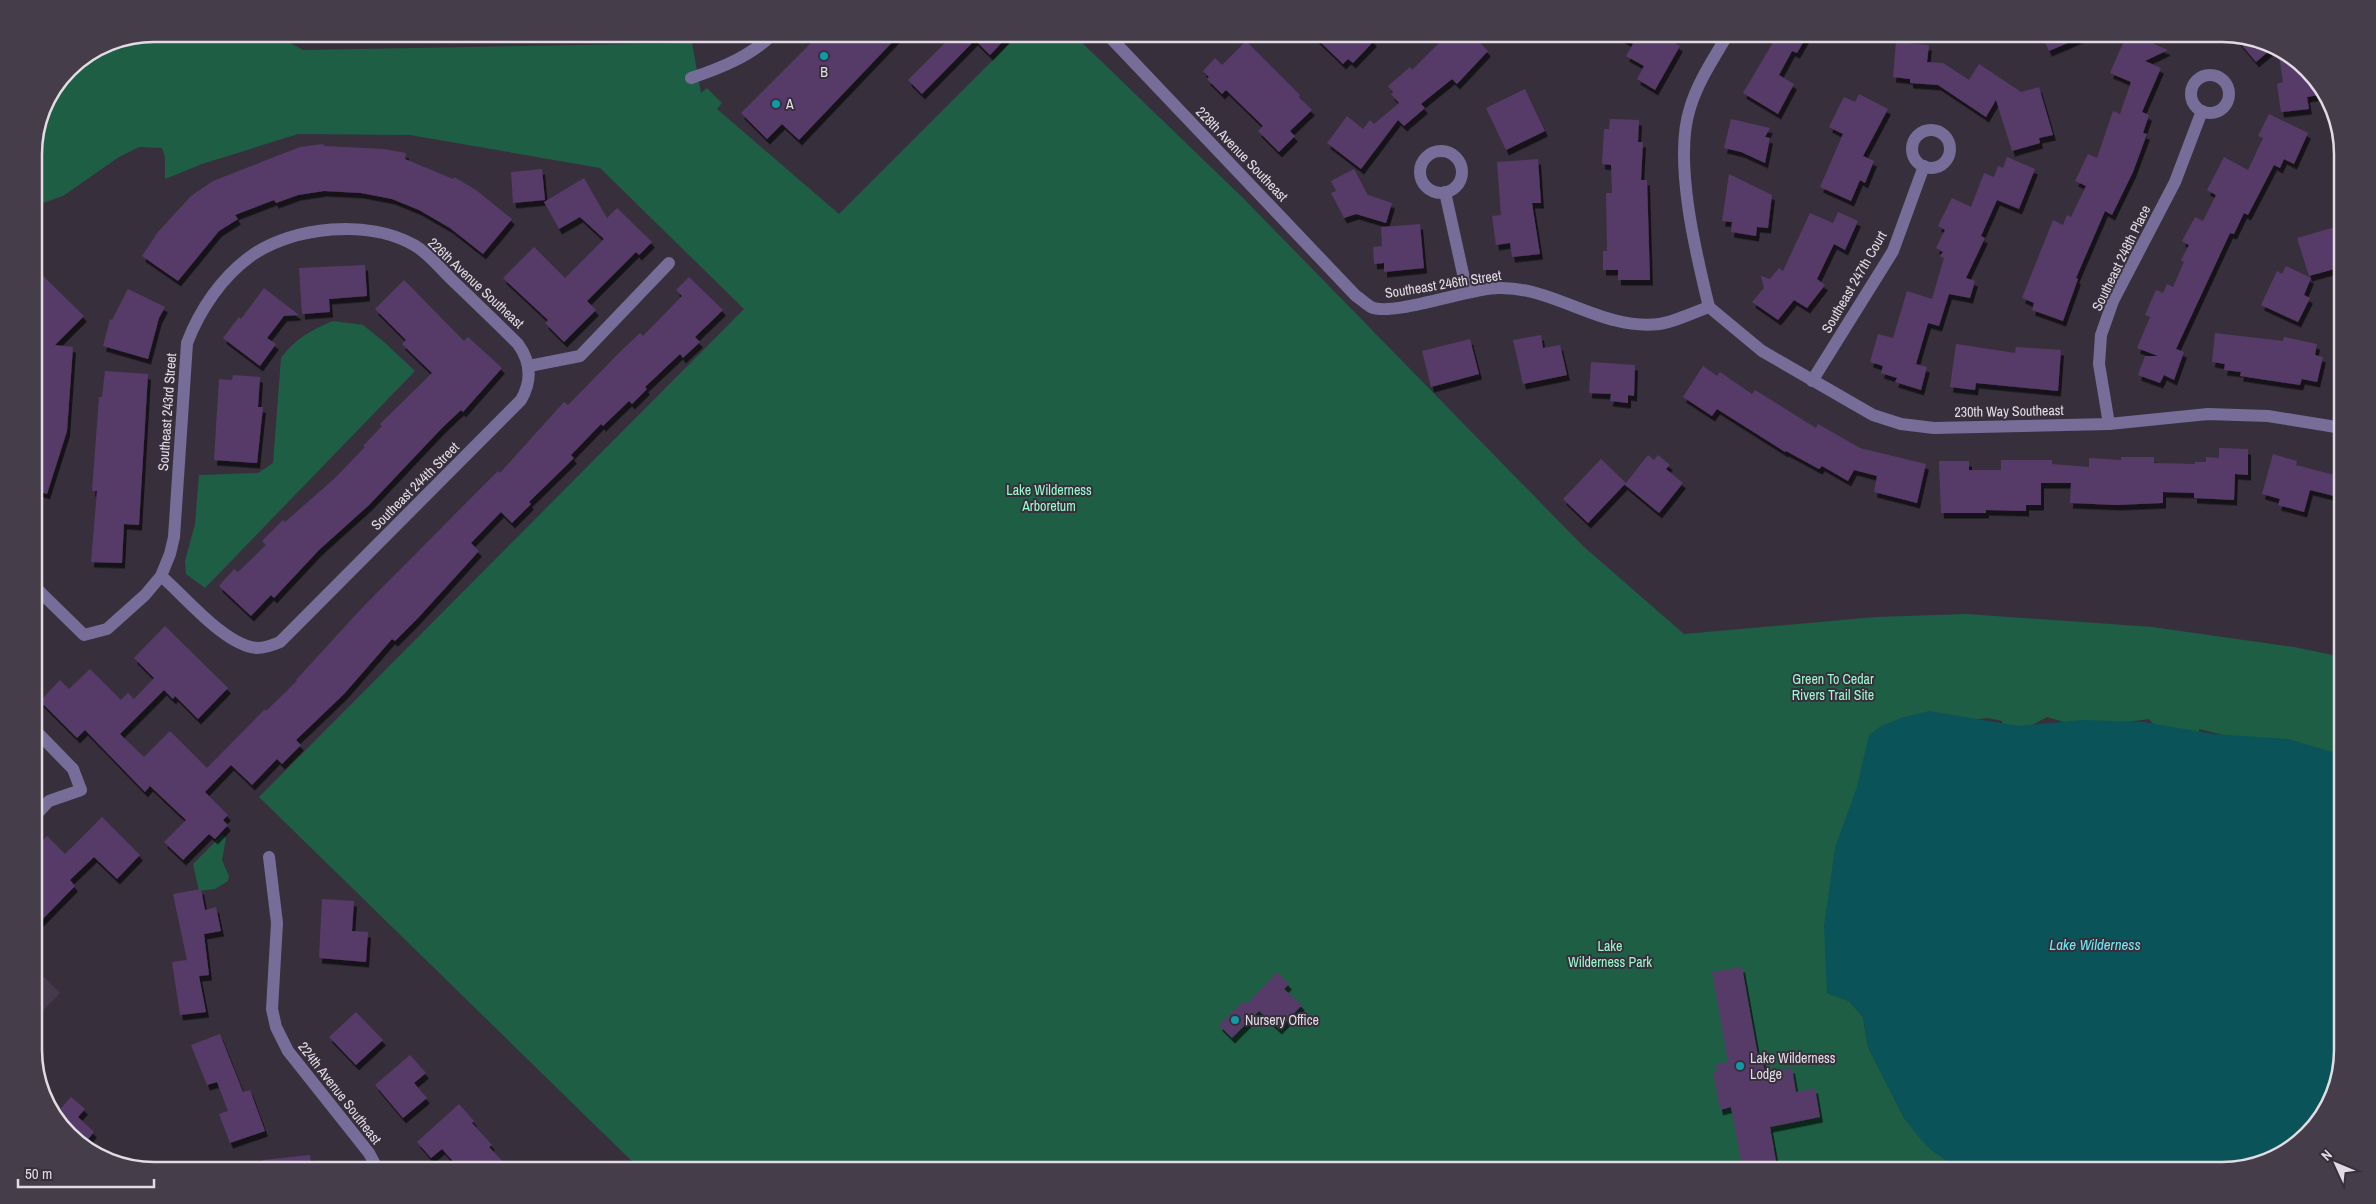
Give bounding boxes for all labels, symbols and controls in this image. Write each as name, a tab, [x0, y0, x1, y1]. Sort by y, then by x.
marker: B	[818, 50, 830, 62]
place label: B	[820, 63, 828, 81]
place label: A	[785, 95, 794, 113]
marker: A	[770, 98, 782, 110]
street label: 228th Avenue Southeast	[1192, 103, 1292, 205]
street label: Southeast 248th Place	[2088, 202, 2154, 314]
street label: Southeast 247th Court	[1817, 228, 1891, 336]
street label: 226th Avenue Southeast	[424, 234, 528, 332]
street label: Southeast 246th Street	[1384, 266, 1502, 302]
street label: Southeast 243rd Street	[154, 352, 180, 472]
street label: 230th Way Southeast	[1954, 401, 2064, 421]
street label: Southeast 244th Street	[367, 438, 463, 534]
park label: Lake Wilderness Arboretum	[1006, 481, 1092, 515]
park label: Green To Cedar Rivers Trail Site	[1792, 670, 1874, 704]
water label: Lake Wilderness	[2049, 934, 2141, 955]
park label: Lake Wilderness Park	[1568, 937, 1652, 971]
place label: Nursery Office	[1245, 1011, 1319, 1029]
marker: Nursery Office	[1229, 1014, 1241, 1026]
street label: 224th Avenue Southeast	[294, 1038, 386, 1148]
place label: Lake Wilderness Lodge	[1750, 1049, 1836, 1083]
marker: Lake Wilderness Lodge	[1734, 1060, 1746, 1072]
north arrow	[2311, 1139, 2361, 1189]
text: N	[2317, 1146, 2336, 1164]
scale bar	[18, 1156, 154, 1188]
text: 50 m	[25, 1163, 52, 1184]

